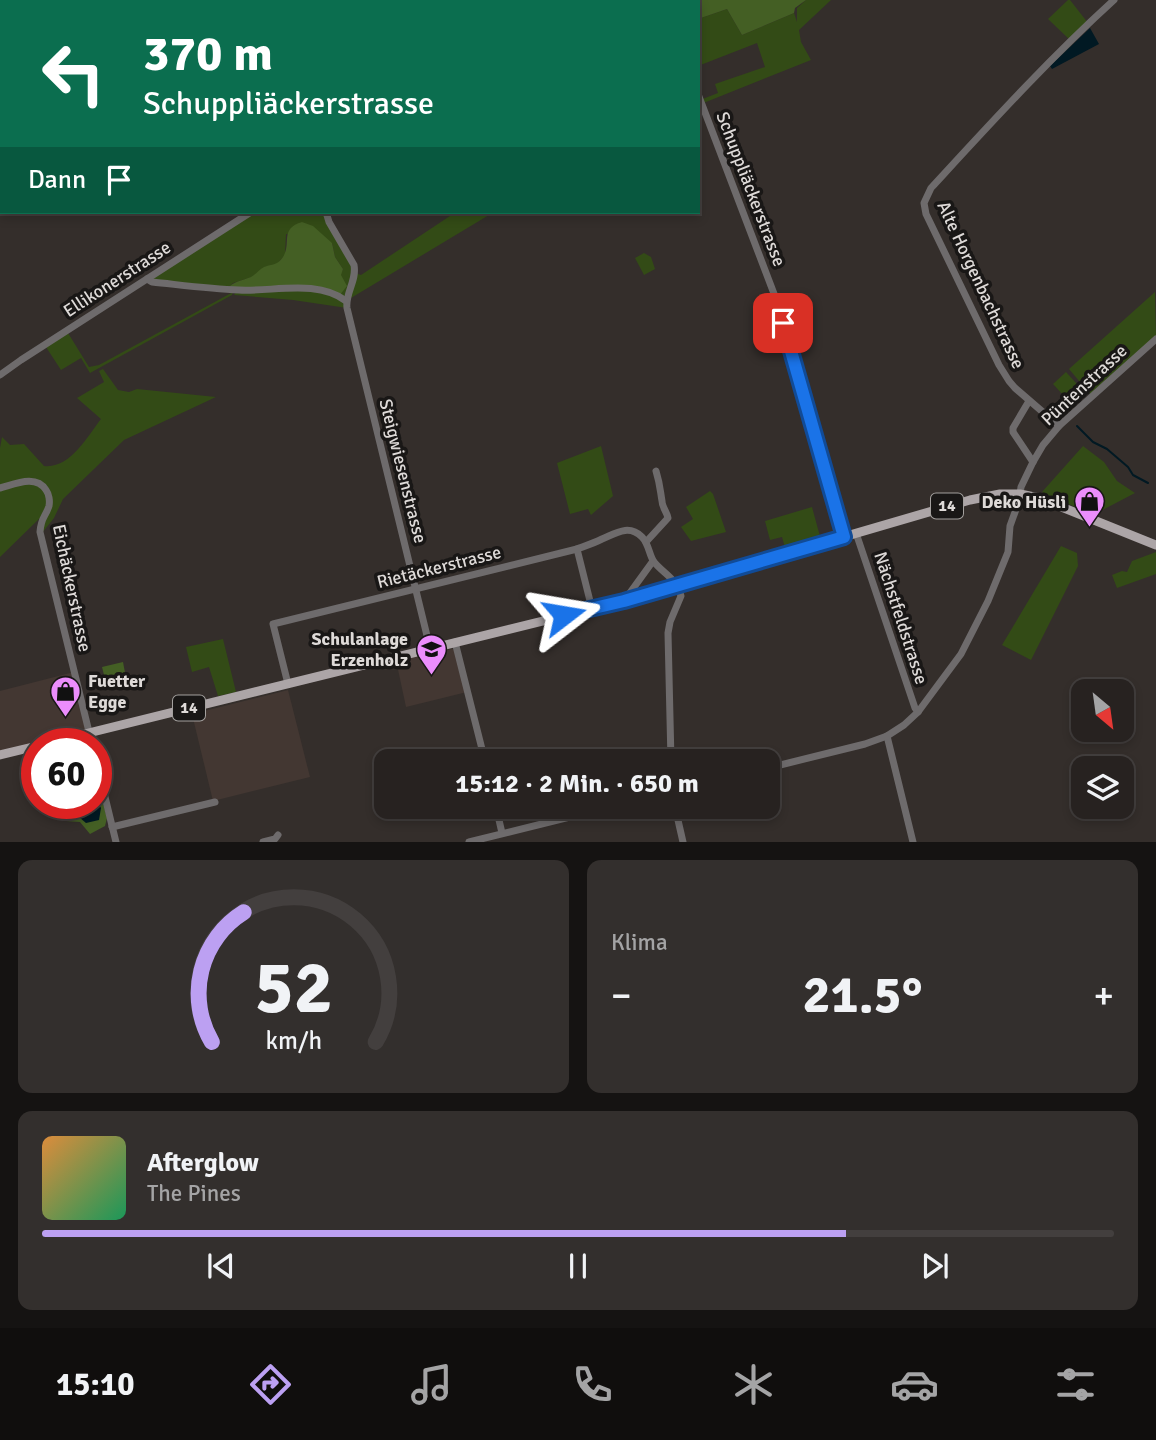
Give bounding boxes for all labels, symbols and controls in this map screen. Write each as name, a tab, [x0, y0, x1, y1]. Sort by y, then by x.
text: 370 m	[143, 24, 273, 84]
icon: left	[28, 28, 119, 119]
text: Schuppliäckerstrasse	[143, 84, 434, 123]
street label: Schuppliäckerstrasse	[711, 109, 791, 269]
icon: arrive	[100, 161, 138, 199]
text: Dann	[28, 164, 86, 196]
street label: Alte Horgenbachstrasse	[932, 198, 1030, 372]
street label: Ellikonerstrasse	[59, 236, 175, 322]
pin	[753, 293, 813, 353]
icon: arrive	[764, 304, 802, 342]
street label: Püntenstrasse	[1037, 340, 1131, 430]
street label: Steigwiesenstrasse	[374, 397, 432, 545]
shop icon: Deko Hüsli	[1072, 485, 1106, 529]
place label: Deko Hüsli	[982, 491, 1066, 513]
road number: 14	[931, 494, 963, 519]
street label: Eichäckerstrasse	[48, 522, 96, 654]
street label: Rietäckerstrasse	[375, 541, 503, 593]
street label: Nächstfeldstrasse	[869, 549, 933, 687]
position arrow	[527, 578, 601, 652]
place label: Schulanlage Erzenholz	[312, 628, 408, 671]
school or university icon: Schulanlage Erzenholz	[414, 632, 448, 676]
place label: Fuetter Egge	[88, 670, 146, 713]
shop icon: Fuetter Egge	[48, 674, 82, 718]
north arrow	[1071, 679, 1134, 742]
map controls	[1071, 679, 1134, 819]
road number: 14	[173, 695, 205, 720]
speed limit sign: 60	[21, 728, 112, 819]
button: layers	[1071, 756, 1134, 819]
text: 15:12 · 2 Min. · 650 m	[455, 768, 699, 800]
text: Klima	[611, 928, 668, 957]
text: 52	[254, 945, 333, 1034]
text: 21.5°	[803, 963, 922, 1027]
text: −	[611, 972, 632, 1019]
text: +	[1093, 972, 1114, 1019]
text: km/h	[265, 1025, 322, 1056]
text: Afterglow	[147, 1147, 259, 1179]
text: The Pines	[147, 1179, 241, 1208]
icon: previous	[202, 1247, 240, 1285]
icon: pause	[559, 1247, 597, 1285]
icon: next	[916, 1247, 954, 1285]
icon: directions	[246, 1360, 295, 1409]
icon: music	[407, 1360, 456, 1409]
icon: phone	[568, 1360, 617, 1409]
icon: climate	[729, 1360, 778, 1409]
icon: car	[890, 1360, 939, 1409]
icon: filters	[1051, 1360, 1100, 1409]
text: 15:10	[56, 1365, 135, 1404]

